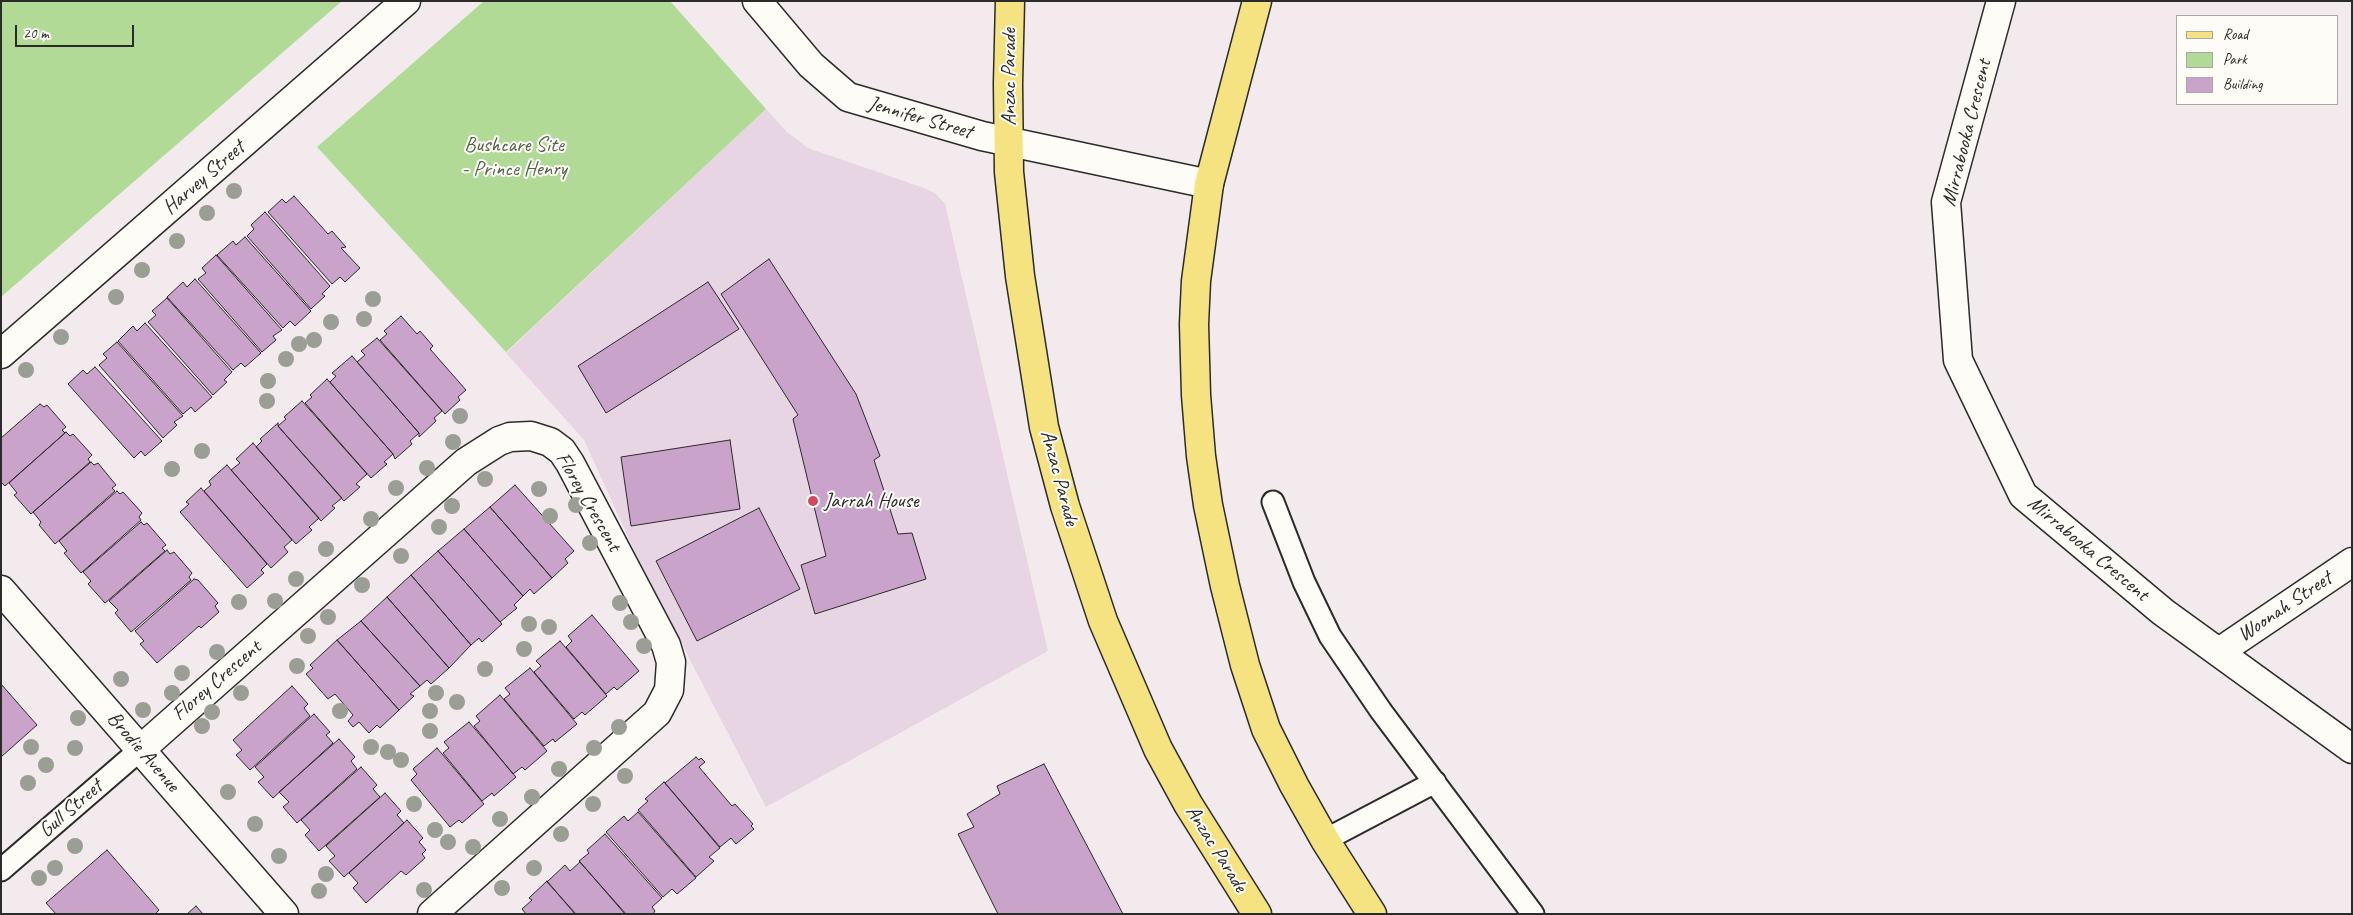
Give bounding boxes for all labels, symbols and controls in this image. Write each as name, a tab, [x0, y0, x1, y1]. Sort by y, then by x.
scale bar	[18, 15, 136, 47]
legend	[2176, 15, 2338, 105]
text: 20 m	[23, 24, 49, 43]
text: Road	[2223, 25, 2248, 44]
street label: Anzac Parade	[996, 28, 1022, 126]
text: Park	[2223, 50, 2247, 69]
street label: Mirrabooka Crescent	[1937, 57, 1997, 209]
text: Building	[2223, 75, 2262, 94]
street label: Jennifer Street	[865, 91, 975, 145]
park label: Bushcare Site - Prince Henry	[461, 132, 567, 182]
street label: Harvey Street	[158, 136, 250, 220]
street label: Anzac Parade	[1034, 428, 1084, 528]
street label: Florey Crescent	[550, 448, 626, 556]
place label: Jarrah House	[824, 488, 919, 514]
street label: Mirrabooka Crescent	[2022, 491, 2154, 607]
marker: Jarrah House	[806, 494, 820, 508]
street label: Woonah Street	[2233, 566, 2337, 648]
street label: Florey Crescent	[167, 635, 267, 727]
street label: Brodie Avenue	[101, 707, 185, 797]
street label: Gull Street	[34, 775, 108, 843]
street label: Anzac Parade	[1179, 801, 1253, 897]

